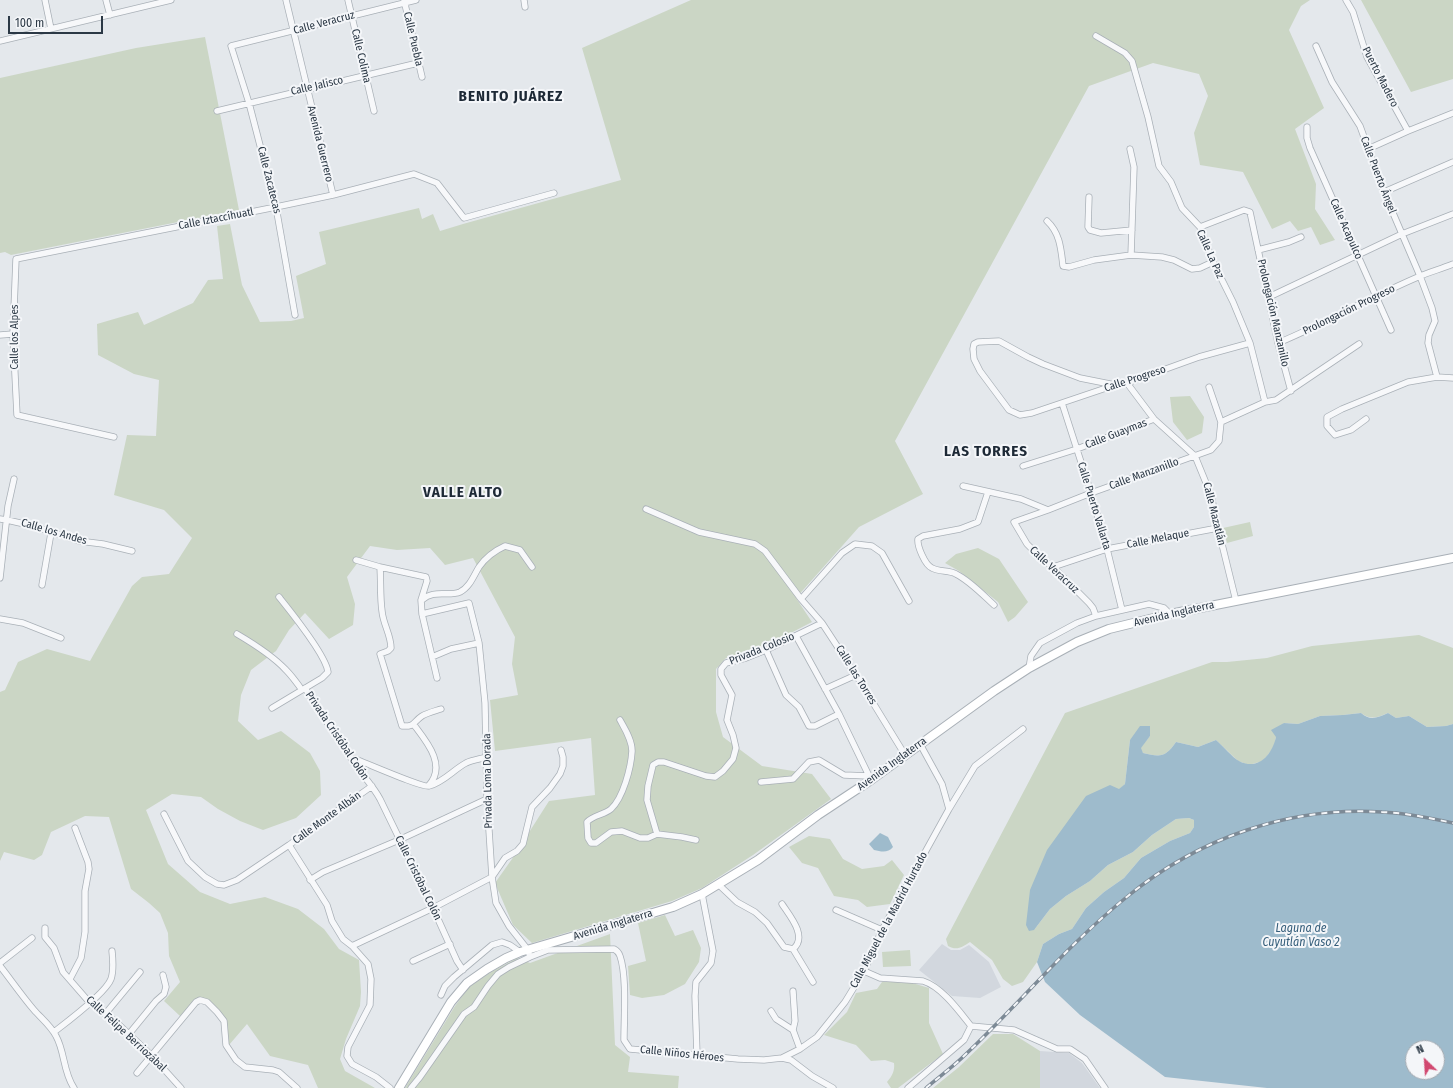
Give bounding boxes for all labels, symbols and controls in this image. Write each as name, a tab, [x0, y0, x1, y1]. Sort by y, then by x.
scale bar	[10, 8, 105, 34]
street label: Calle Veracruz	[292, 8, 356, 38]
street label: Calle Puebla	[400, 11, 426, 67]
text: 100 m	[15, 16, 44, 30]
street label: Calle Colima	[348, 28, 374, 84]
street label: Puerto Madero	[1359, 45, 1401, 109]
street label: Calle Jalisco	[289, 74, 345, 98]
district label: BENITO JUÁREZ	[459, 88, 563, 106]
street label: Avenida Guerrero	[304, 105, 336, 183]
street label: Calle Puerto Ángel	[1357, 134, 1399, 216]
street label: Calle Zacatecas	[254, 145, 284, 215]
street label: Calle Acapulco	[1327, 197, 1365, 261]
street label: Calle Iztaccíhuatl	[177, 205, 255, 233]
street label: Calle La Paz	[1193, 227, 1227, 281]
street label: Prolongación Manzanillo	[1254, 258, 1292, 368]
street label: Prolongación Progreso	[1301, 282, 1397, 338]
street label: Calle los Alpes	[8, 304, 22, 370]
street label: Calle Progreso	[1103, 363, 1167, 395]
street label: Calle Guaymas	[1083, 416, 1149, 452]
district label: LAS TORRES	[944, 443, 1028, 461]
street label: Calle Manzanillo	[1107, 455, 1181, 493]
street label: Calle Puerto Vallarta	[1074, 460, 1114, 552]
street label: Calle Mazatlán	[1200, 481, 1228, 547]
district label: VALLE ALTO	[423, 484, 503, 502]
street label: Calle los Andes	[19, 516, 89, 548]
street label: Calle Melaque	[1126, 527, 1190, 551]
street label: Calle Veracruz	[1027, 544, 1081, 596]
street label: Avenida Inglaterra	[1132, 598, 1216, 630]
street label: Privada Colosio	[727, 630, 797, 668]
street label: Calle las Torres	[832, 643, 880, 707]
street label: Privada Cristóbal Colón	[302, 689, 372, 783]
street label: Privada Loma Dorada	[481, 733, 495, 829]
street label: Avenida Inglaterra	[855, 735, 929, 793]
street label: Calle Monte Albán	[290, 789, 364, 847]
street label: Calle Cristóbal Colón	[392, 833, 444, 923]
street label: Calle Miguel de la Madrid Hurtado	[847, 850, 931, 990]
street label: Avenida Inglaterra	[572, 907, 654, 943]
water label: Laguna de Cuyutlán Vaso 2	[1262, 922, 1340, 950]
street label: Calle Felipe Berriozábal	[83, 993, 169, 1075]
north arrow	[1405, 1040, 1445, 1080]
text: N	[1414, 1042, 1426, 1057]
street label: Calle Niños Héroes	[639, 1043, 725, 1065]

